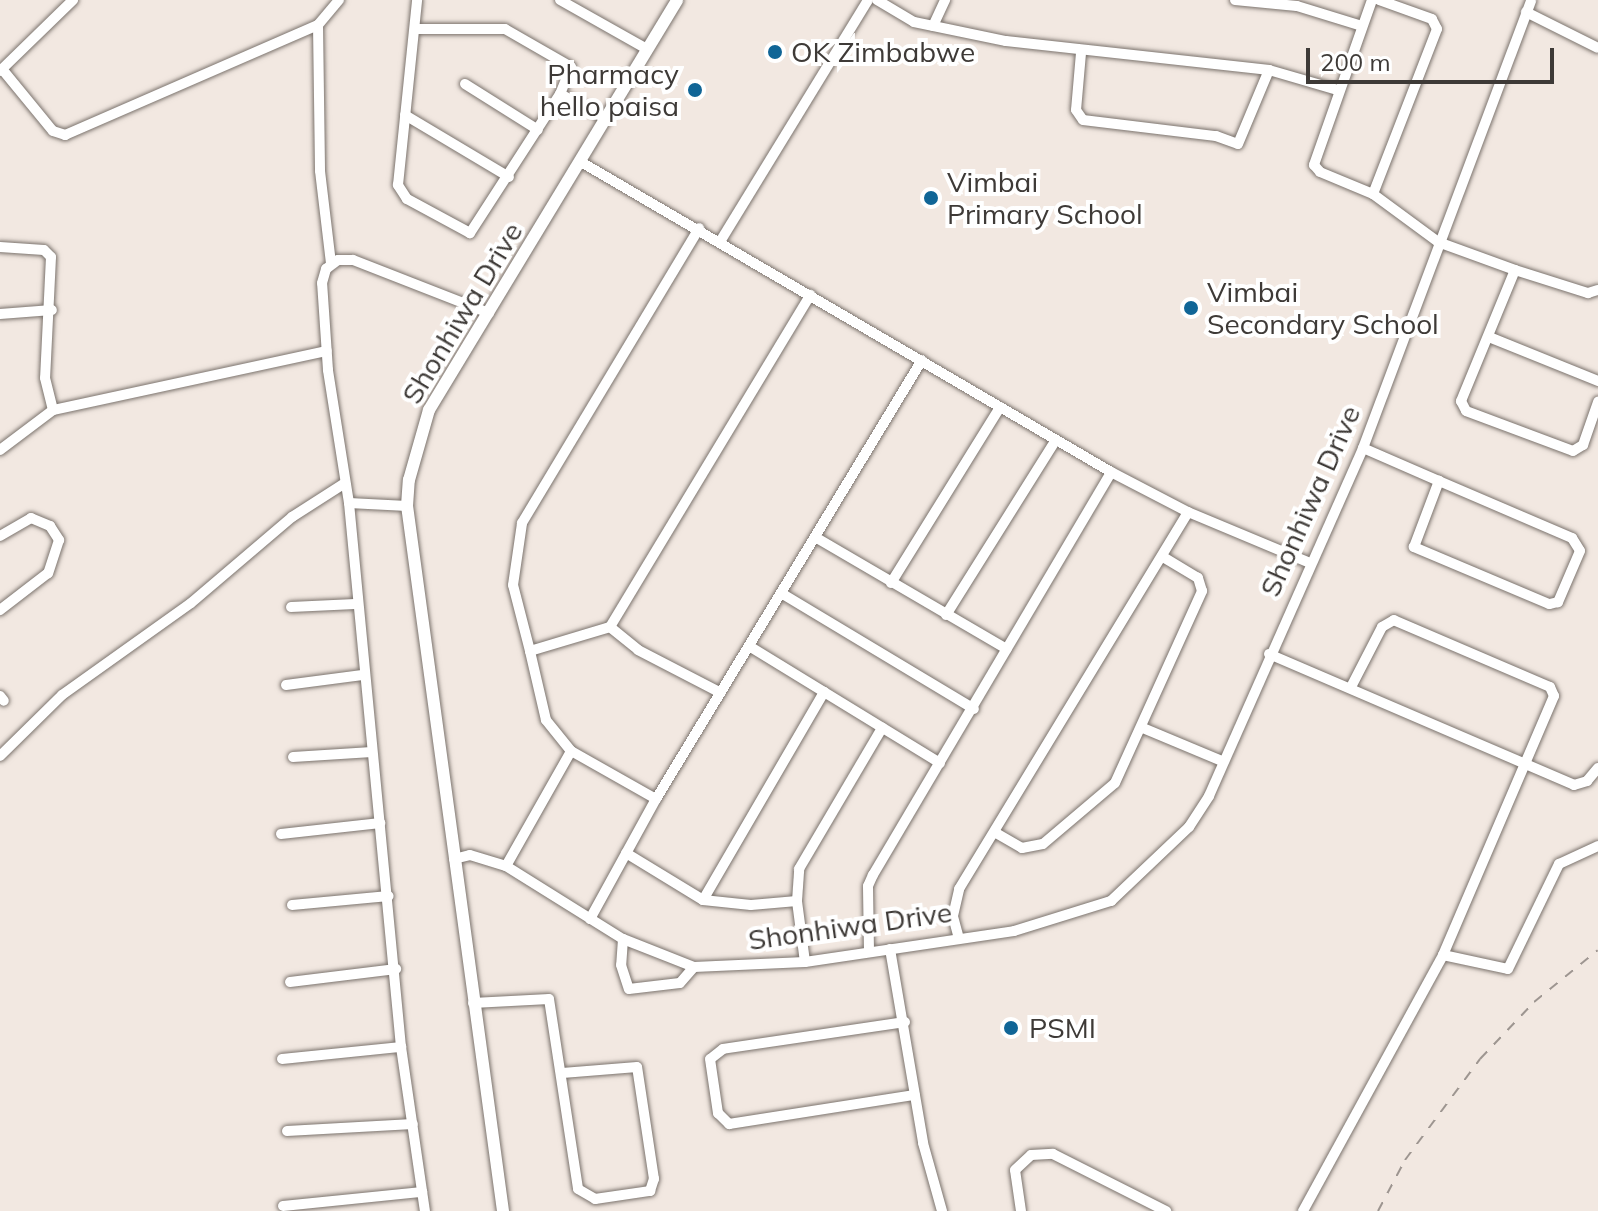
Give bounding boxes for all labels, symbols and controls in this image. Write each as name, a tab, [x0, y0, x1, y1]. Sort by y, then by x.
scale bar	[1310, 32, 1558, 82]
place label: OK Zimbabwe	[791, 35, 975, 69]
marker: OK Zimbabwe	[766, 43, 784, 61]
text: 200 m	[1320, 47, 1391, 77]
place label: Pharmacy hello paisa	[540, 57, 679, 123]
marker: Pharmacy hello paisa	[686, 81, 704, 99]
place label: Vimbai Primary School	[947, 165, 1143, 231]
marker: Vimbai Primary School	[922, 189, 940, 207]
street label: Shonhiwa Drive	[395, 216, 529, 410]
place label: Vimbai Secondary School	[1207, 275, 1439, 341]
marker: Vimbai Secondary School	[1182, 299, 1200, 317]
street label: Shonhiwa Drive	[1253, 400, 1367, 602]
street label: Shonhiwa Drive	[746, 895, 954, 957]
place label: PSMI	[1029, 1011, 1096, 1045]
marker: PSMI	[1000, 1017, 1022, 1039]

